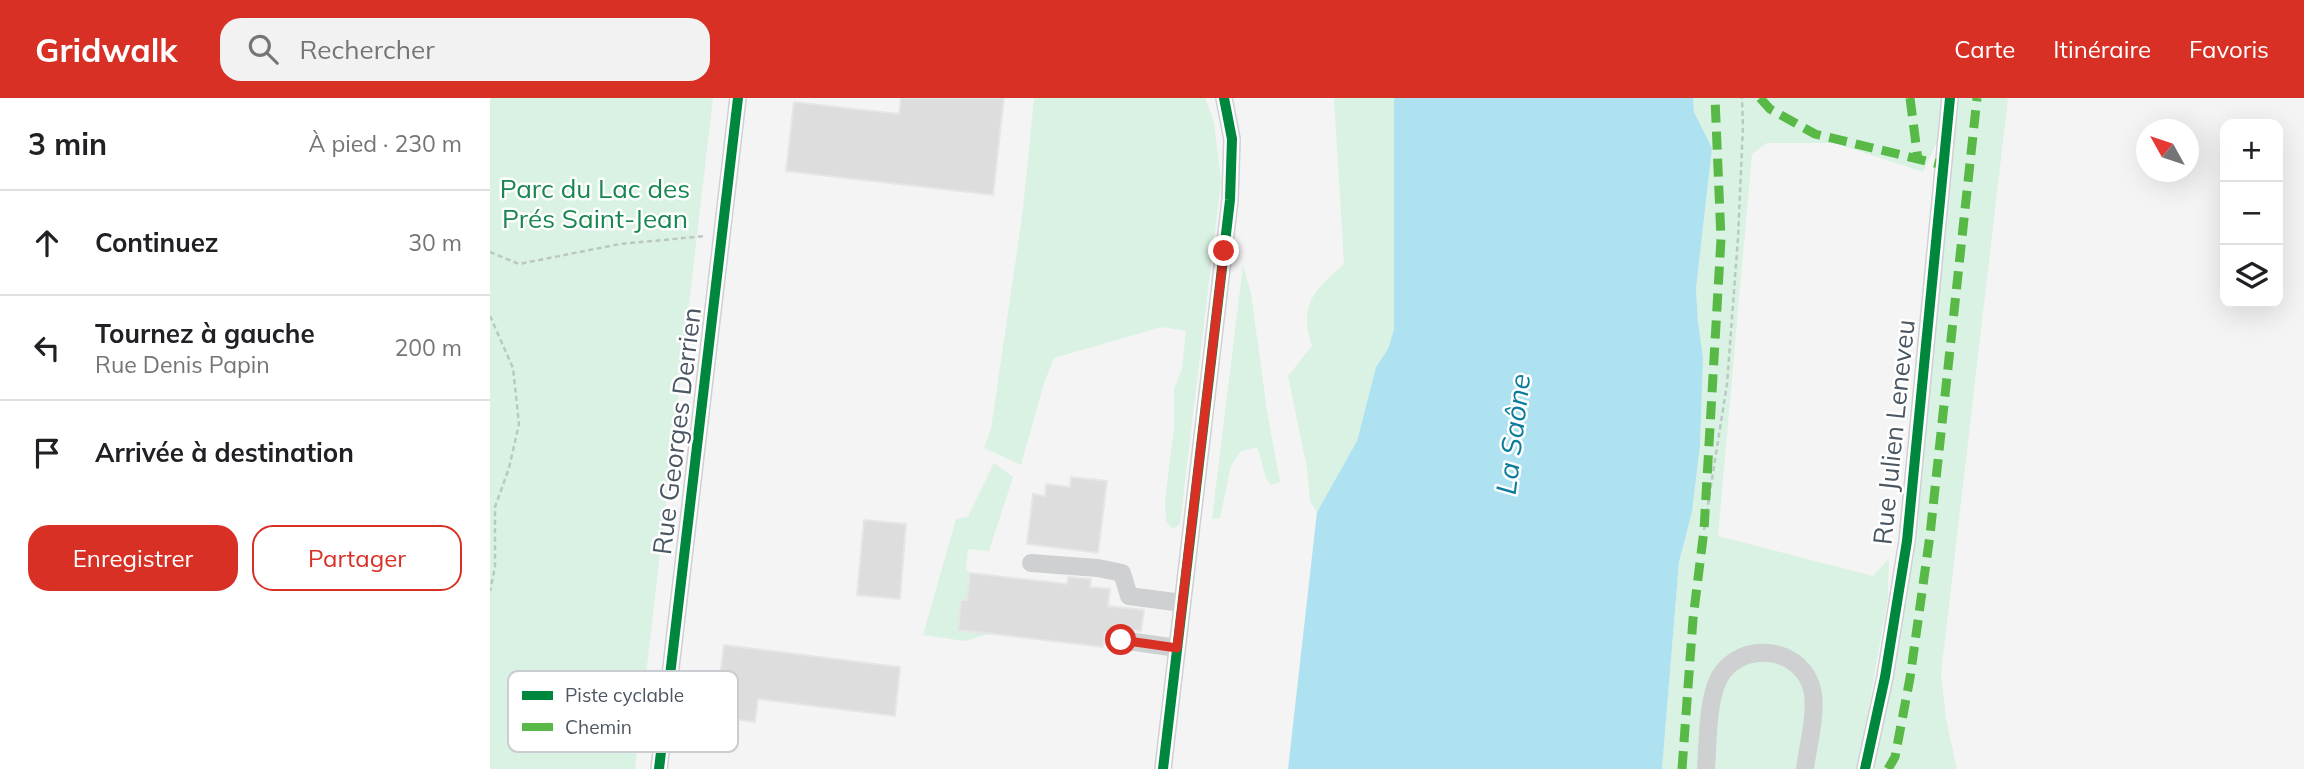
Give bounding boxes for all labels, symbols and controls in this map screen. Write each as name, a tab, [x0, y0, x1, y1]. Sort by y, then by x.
search box	[220, 18, 710, 81]
text: Gridwalk	[35, 29, 178, 70]
icon: search	[244, 30, 282, 68]
text: Rechercher	[300, 33, 435, 66]
text: Carte	[1954, 34, 2015, 64]
text: Itinéraire	[2053, 34, 2151, 64]
text: Favoris	[2189, 34, 2269, 64]
north arrow	[2136, 119, 2199, 182]
map controls	[2220, 119, 2283, 308]
button: +	[2220, 119, 2283, 182]
text: 3 min	[28, 125, 107, 163]
text: À pied · 230 m	[309, 129, 462, 158]
park label: Parc du Lac des Prés Saint-Jean	[500, 172, 690, 235]
button: −	[2220, 182, 2283, 245]
icon: ahead	[28, 224, 66, 262]
text: Continuez	[95, 226, 219, 259]
text: 30 m	[408, 228, 462, 257]
route end	[1208, 235, 1239, 266]
button: layers	[2220, 245, 2283, 308]
street label: Rue Georges Derrien	[645, 305, 708, 556]
text: Tournez à gauche	[95, 317, 315, 350]
street label: Rue Julien Leneveu	[1865, 318, 1922, 546]
icon: left	[28, 329, 66, 367]
text: 200 m	[394, 333, 462, 362]
text: Rue Denis Papin	[95, 350, 270, 379]
water label: La Saône	[1488, 372, 1537, 496]
icon: arrive	[28, 434, 66, 472]
text: Arrivée à destination	[95, 436, 354, 469]
button: Enregistrer	[28, 525, 238, 591]
button: Partager	[252, 525, 462, 591]
route start	[1105, 624, 1136, 655]
legend	[508, 671, 738, 752]
text: Piste cyclable	[565, 683, 684, 707]
text: Chemin	[565, 715, 632, 739]

